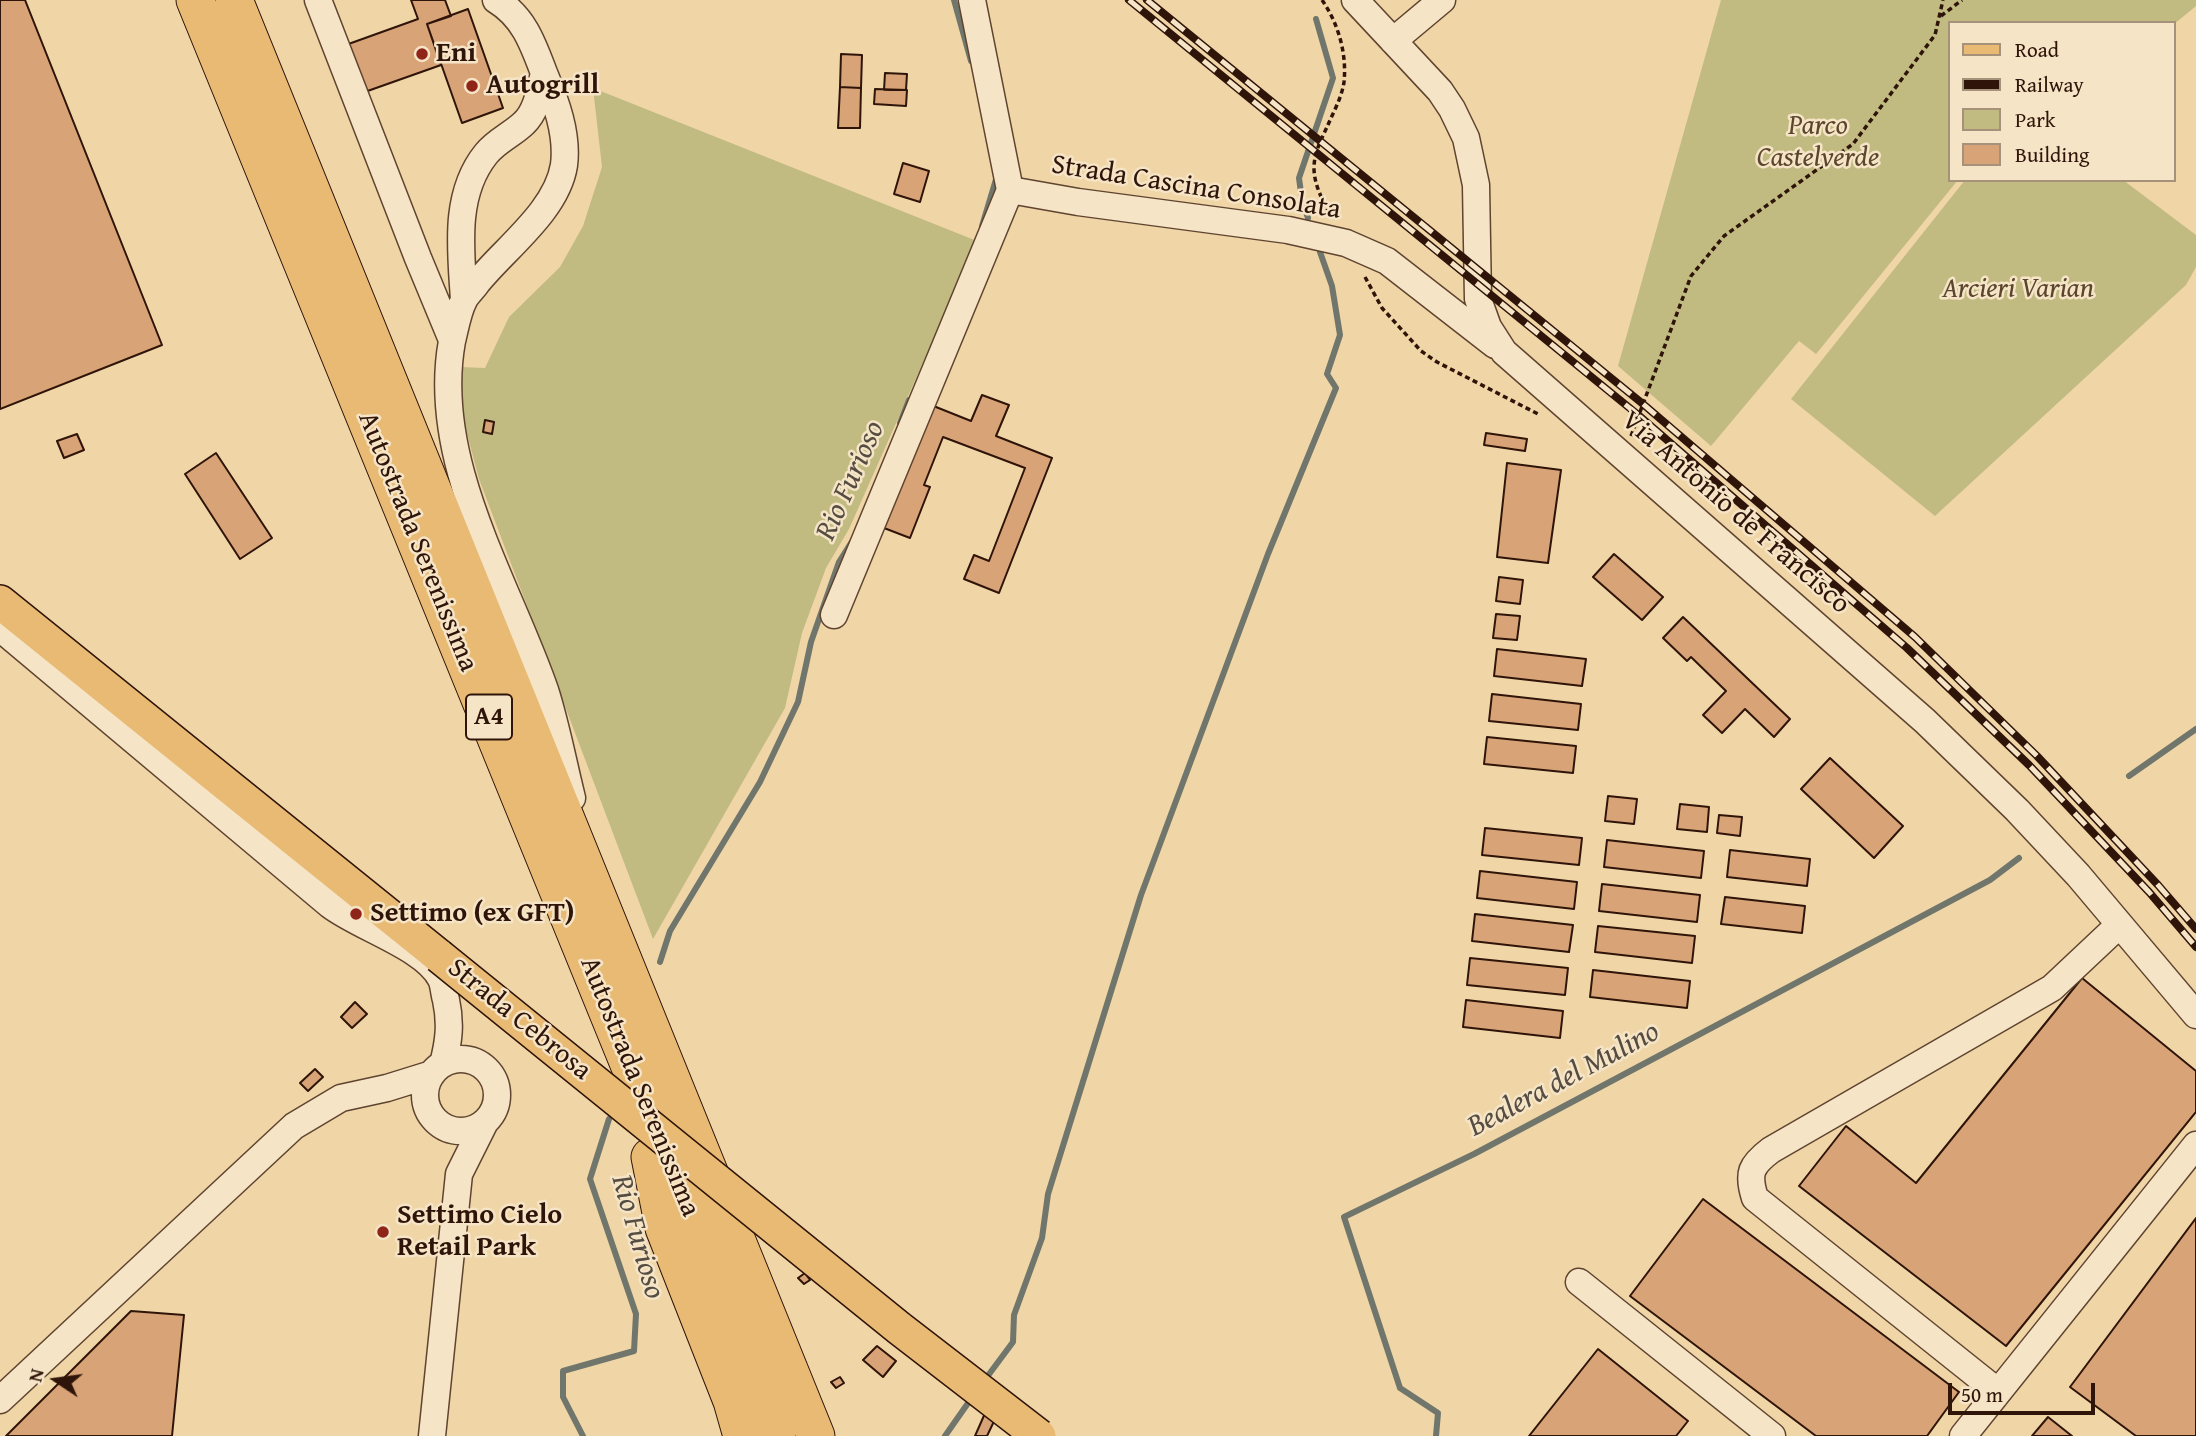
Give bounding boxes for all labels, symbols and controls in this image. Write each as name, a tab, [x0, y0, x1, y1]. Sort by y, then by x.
legend	[1948, 21, 2175, 182]
text: Road	[2015, 34, 2059, 65]
place label: Eni	[436, 37, 476, 71]
marker: Eni	[414, 46, 430, 62]
place label: Autogrill	[486, 69, 599, 103]
text: Railway	[2015, 69, 2084, 100]
marker: Autogrill	[464, 78, 480, 94]
text: Park	[2015, 104, 2056, 135]
park label: Parco Castelverde	[1757, 110, 1879, 176]
text: Building	[2015, 139, 2089, 170]
street label: Strada Cascina Consolata	[1049, 149, 1343, 227]
park label: Arcieri Varian	[1942, 273, 2094, 307]
street label: Via Antonio de Francisco	[1614, 404, 1856, 622]
street label: Autostrada Serenissima	[350, 407, 484, 677]
water label: Rio Furioso	[809, 416, 893, 546]
road number: A4	[466, 694, 512, 740]
place label: Settimo (ex GFT)	[370, 897, 574, 931]
marker: Settimo (ex GFT)	[348, 906, 364, 922]
street label: Strada Cebrosa	[440, 952, 598, 1088]
street label: Autostrada Serenissima	[572, 952, 706, 1222]
water label: Bealera del Mulino	[1462, 1014, 1666, 1146]
water label: Rio Furioso	[602, 1171, 672, 1303]
place label: Settimo Cielo Retail Park	[397, 1199, 562, 1265]
marker: Settimo Cielo Retail Park	[375, 1224, 391, 1240]
north arrow	[21, 1345, 91, 1415]
text: N	[20, 1366, 51, 1385]
scale bar	[1951, 1370, 2098, 1414]
text: 50 m	[1961, 1379, 2003, 1410]

